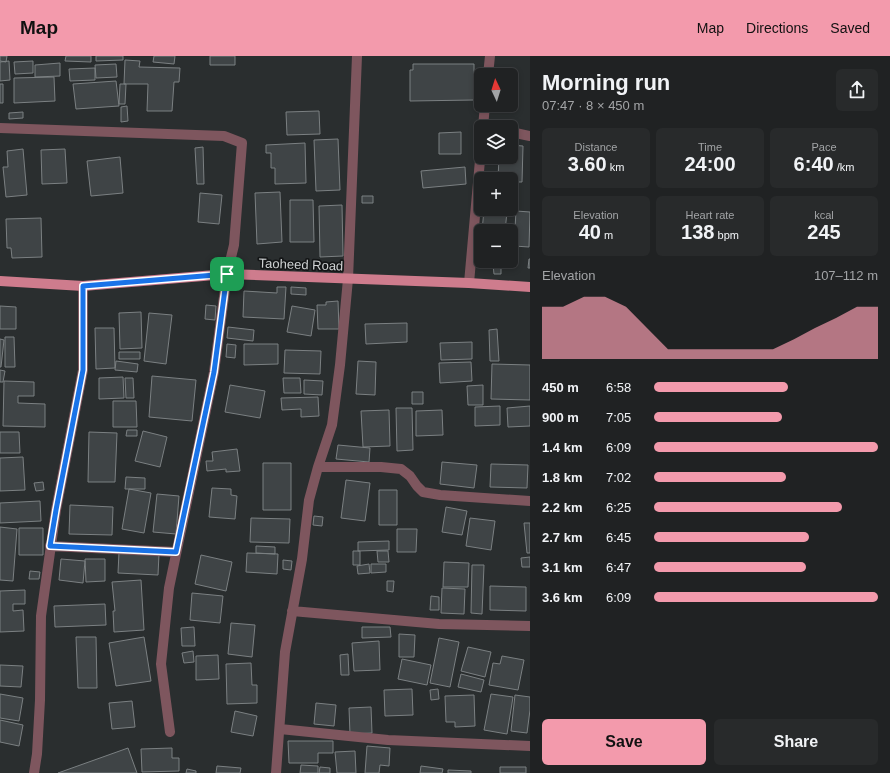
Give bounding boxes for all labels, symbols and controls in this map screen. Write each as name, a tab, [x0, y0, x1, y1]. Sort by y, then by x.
text: Map	[20, 17, 58, 38]
text: Map	[697, 20, 724, 36]
text: Directions	[746, 20, 808, 36]
text: Saved	[830, 20, 870, 36]
north arrow	[474, 68, 518, 112]
map controls	[474, 68, 518, 268]
button: share	[836, 69, 878, 111]
text: Morning run	[542, 70, 670, 95]
text: 07:47 · 8 × 450 m	[542, 98, 644, 113]
button: layers	[474, 120, 518, 164]
text: Distance	[575, 141, 617, 153]
text: Time	[698, 141, 722, 153]
text: Pace	[811, 141, 837, 153]
text: 3.60	[568, 153, 607, 175]
text: 24:00	[684, 153, 736, 175]
text: 6:40	[794, 153, 834, 175]
text: km	[607, 161, 624, 173]
text: /km	[834, 161, 854, 173]
button: +	[474, 172, 518, 216]
text: Elevation	[573, 209, 619, 221]
text: Heart rate	[686, 209, 734, 221]
text: kcal	[814, 209, 834, 221]
text: 40	[579, 221, 601, 243]
text: 138	[681, 221, 714, 243]
text: 245	[807, 221, 841, 243]
button: −	[474, 224, 518, 268]
text: m	[601, 229, 613, 241]
text: bpm	[714, 229, 739, 241]
street label: Taoheed Road	[258, 256, 344, 273]
pin	[210, 257, 244, 291]
icon: arrive	[216, 263, 238, 285]
text: Elevation	[542, 268, 595, 283]
text: 107–112 m	[814, 268, 878, 283]
text: 450 m	[542, 380, 579, 395]
text: 6:58	[606, 380, 631, 395]
text: 900 m	[542, 410, 579, 425]
text: 7:05	[606, 410, 631, 425]
text: 1.4 km	[542, 440, 582, 455]
text: 6:09	[606, 440, 631, 455]
text: 1.8 km	[542, 470, 582, 485]
text: 7:02	[606, 470, 631, 485]
text: 2.2 km	[542, 500, 582, 515]
text: 6:25	[606, 500, 631, 515]
text: 2.7 km	[542, 530, 582, 545]
text: 6:45	[606, 530, 631, 545]
text: 3.1 km	[542, 560, 582, 575]
text: 6:47	[606, 560, 631, 575]
text: 3.6 km	[542, 590, 582, 605]
text: 6:09	[606, 590, 631, 605]
button: Save	[542, 719, 706, 765]
button: Share	[714, 719, 878, 765]

